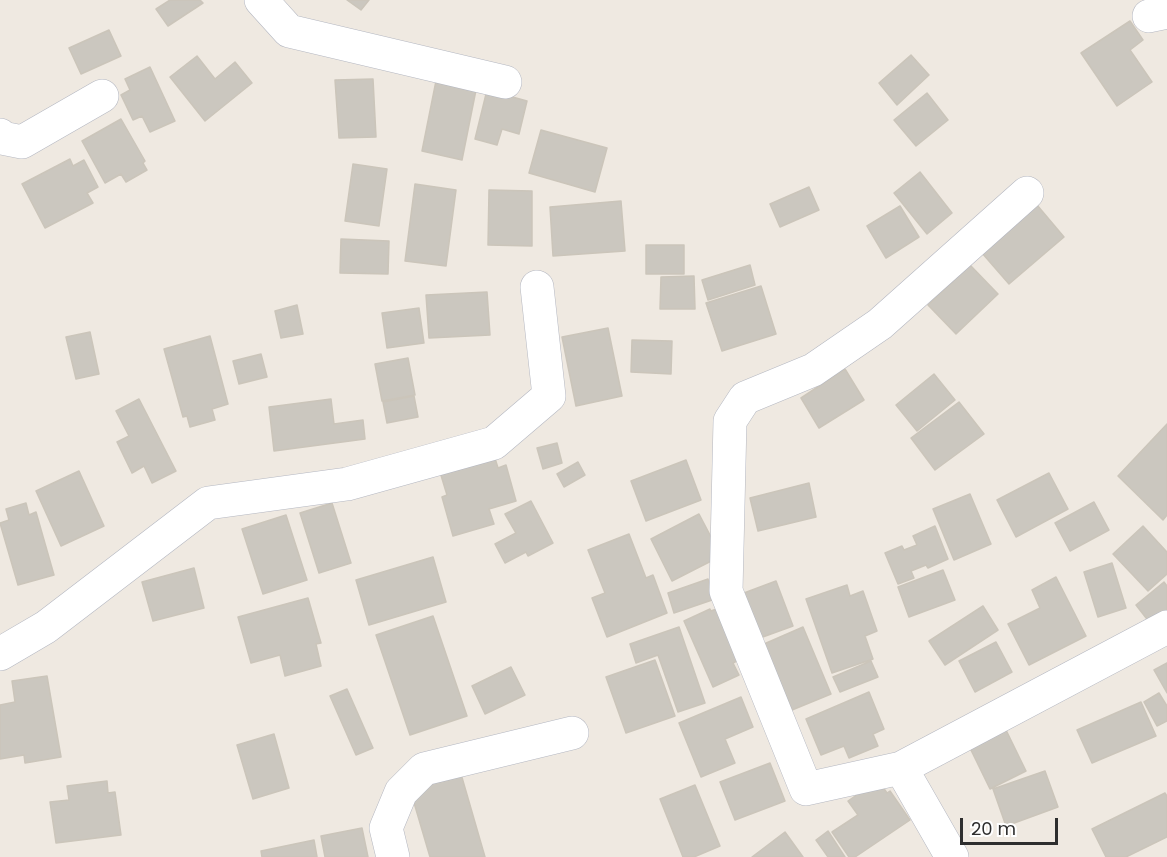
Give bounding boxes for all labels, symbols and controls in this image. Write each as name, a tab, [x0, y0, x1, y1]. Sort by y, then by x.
scale bar	[963, 806, 1060, 844]
text: 20 m	[971, 816, 1016, 841]

